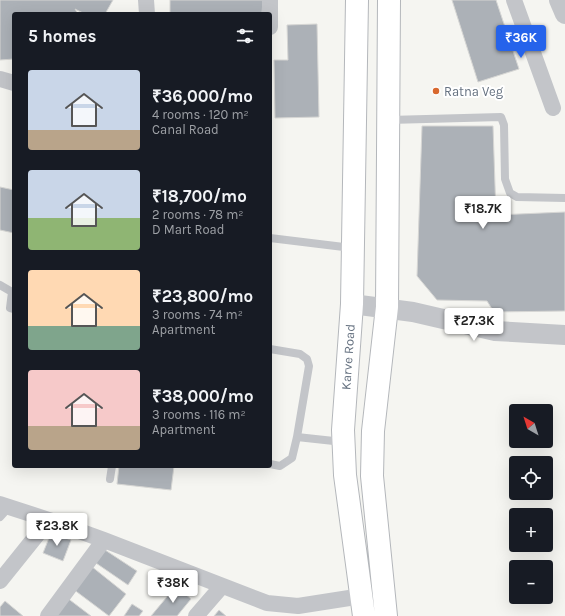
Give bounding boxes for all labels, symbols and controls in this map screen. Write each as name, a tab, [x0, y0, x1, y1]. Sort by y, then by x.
icon: filters	[234, 25, 256, 47]
pin: ₹36K	[497, 25, 545, 59]
text: 5 homes	[28, 26, 97, 46]
text: ₹36K	[505, 30, 537, 45]
place label: Ratna Veg	[444, 84, 504, 99]
icon: home	[60, 86, 108, 134]
text: ₹36,000/mo	[152, 86, 253, 106]
marker: Ratna Veg	[431, 86, 441, 96]
text: 4 rooms · 120 m²	[152, 107, 249, 122]
text: Canal Road	[152, 122, 219, 137]
icon: home	[60, 186, 108, 234]
text: ₹18,700/mo	[152, 186, 247, 206]
pin: ₹18.7K	[450, 196, 516, 230]
text: ₹18.7K	[464, 201, 502, 216]
text: 2 rooms · 78 m²	[152, 207, 244, 222]
text: D Mart Road	[152, 222, 224, 237]
icon: home	[60, 286, 108, 334]
text: ₹23,800/mo	[152, 286, 253, 306]
text: 3 rooms · 74 m²	[152, 307, 243, 322]
pin: ₹27.3K	[441, 308, 507, 342]
text: ₹27.3K	[453, 313, 495, 328]
text: Apartment	[152, 322, 215, 337]
street label: Karve Road	[338, 324, 358, 390]
icon: home	[60, 386, 108, 434]
text: ₹38,000/mo	[152, 386, 254, 406]
north arrow	[509, 404, 553, 448]
map controls	[509, 404, 553, 604]
text: 3 rooms · 116 m²	[152, 407, 246, 422]
text: Apartment	[152, 422, 215, 437]
button: locate	[509, 456, 553, 500]
button: +	[509, 508, 553, 552]
pin: ₹23.8K	[24, 513, 90, 547]
text: ₹23.8K	[35, 518, 79, 533]
button: −	[509, 560, 553, 604]
pin: ₹38K	[149, 570, 197, 604]
text: ₹38K	[157, 575, 189, 590]

